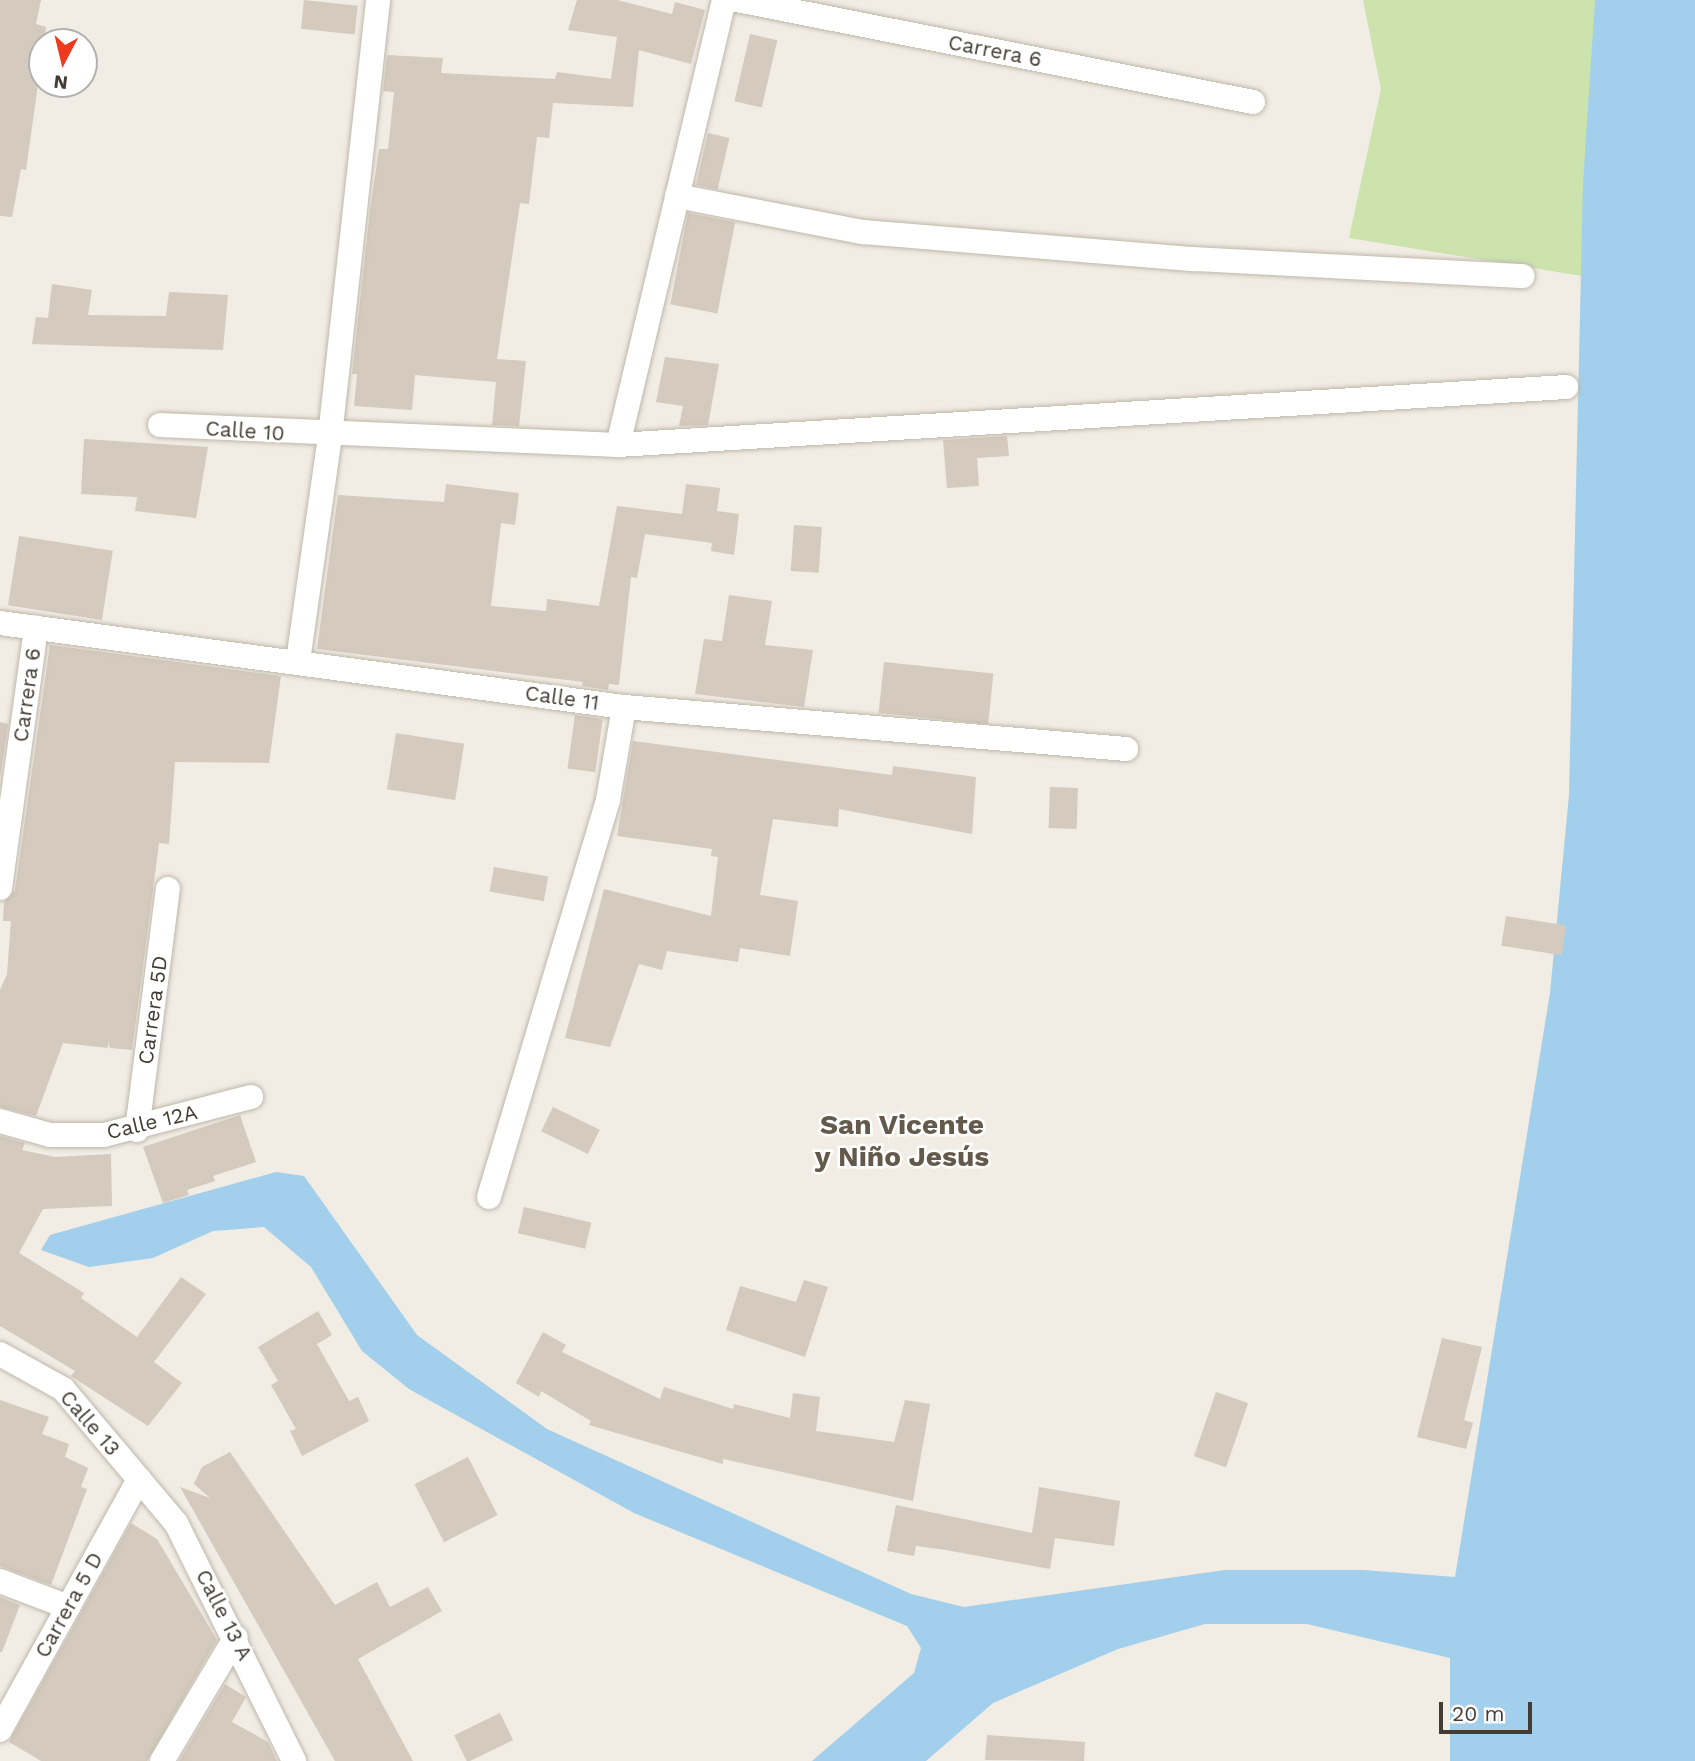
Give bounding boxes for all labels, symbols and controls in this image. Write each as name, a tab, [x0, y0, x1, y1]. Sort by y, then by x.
north arrow	[28, 28, 98, 98]
street label: Carrera 6	[946, 30, 1044, 72]
text: N	[52, 70, 69, 95]
street label: Calle 10	[204, 416, 286, 446]
street label: Carrera 6	[8, 646, 46, 744]
street label: Calle 11	[523, 680, 601, 716]
street label: Carrera 5D	[133, 954, 173, 1066]
street label: Calle 12A	[104, 1099, 200, 1145]
district label: San Vicente y Niño Jesús	[814, 1108, 990, 1174]
street label: Calle 13	[55, 1385, 125, 1461]
street label: Carrera 5 D	[30, 1548, 108, 1662]
street label: Calle 13 A	[190, 1565, 258, 1665]
scale bar	[1443, 1688, 1536, 1732]
text: 20 m	[1452, 1701, 1504, 1726]

